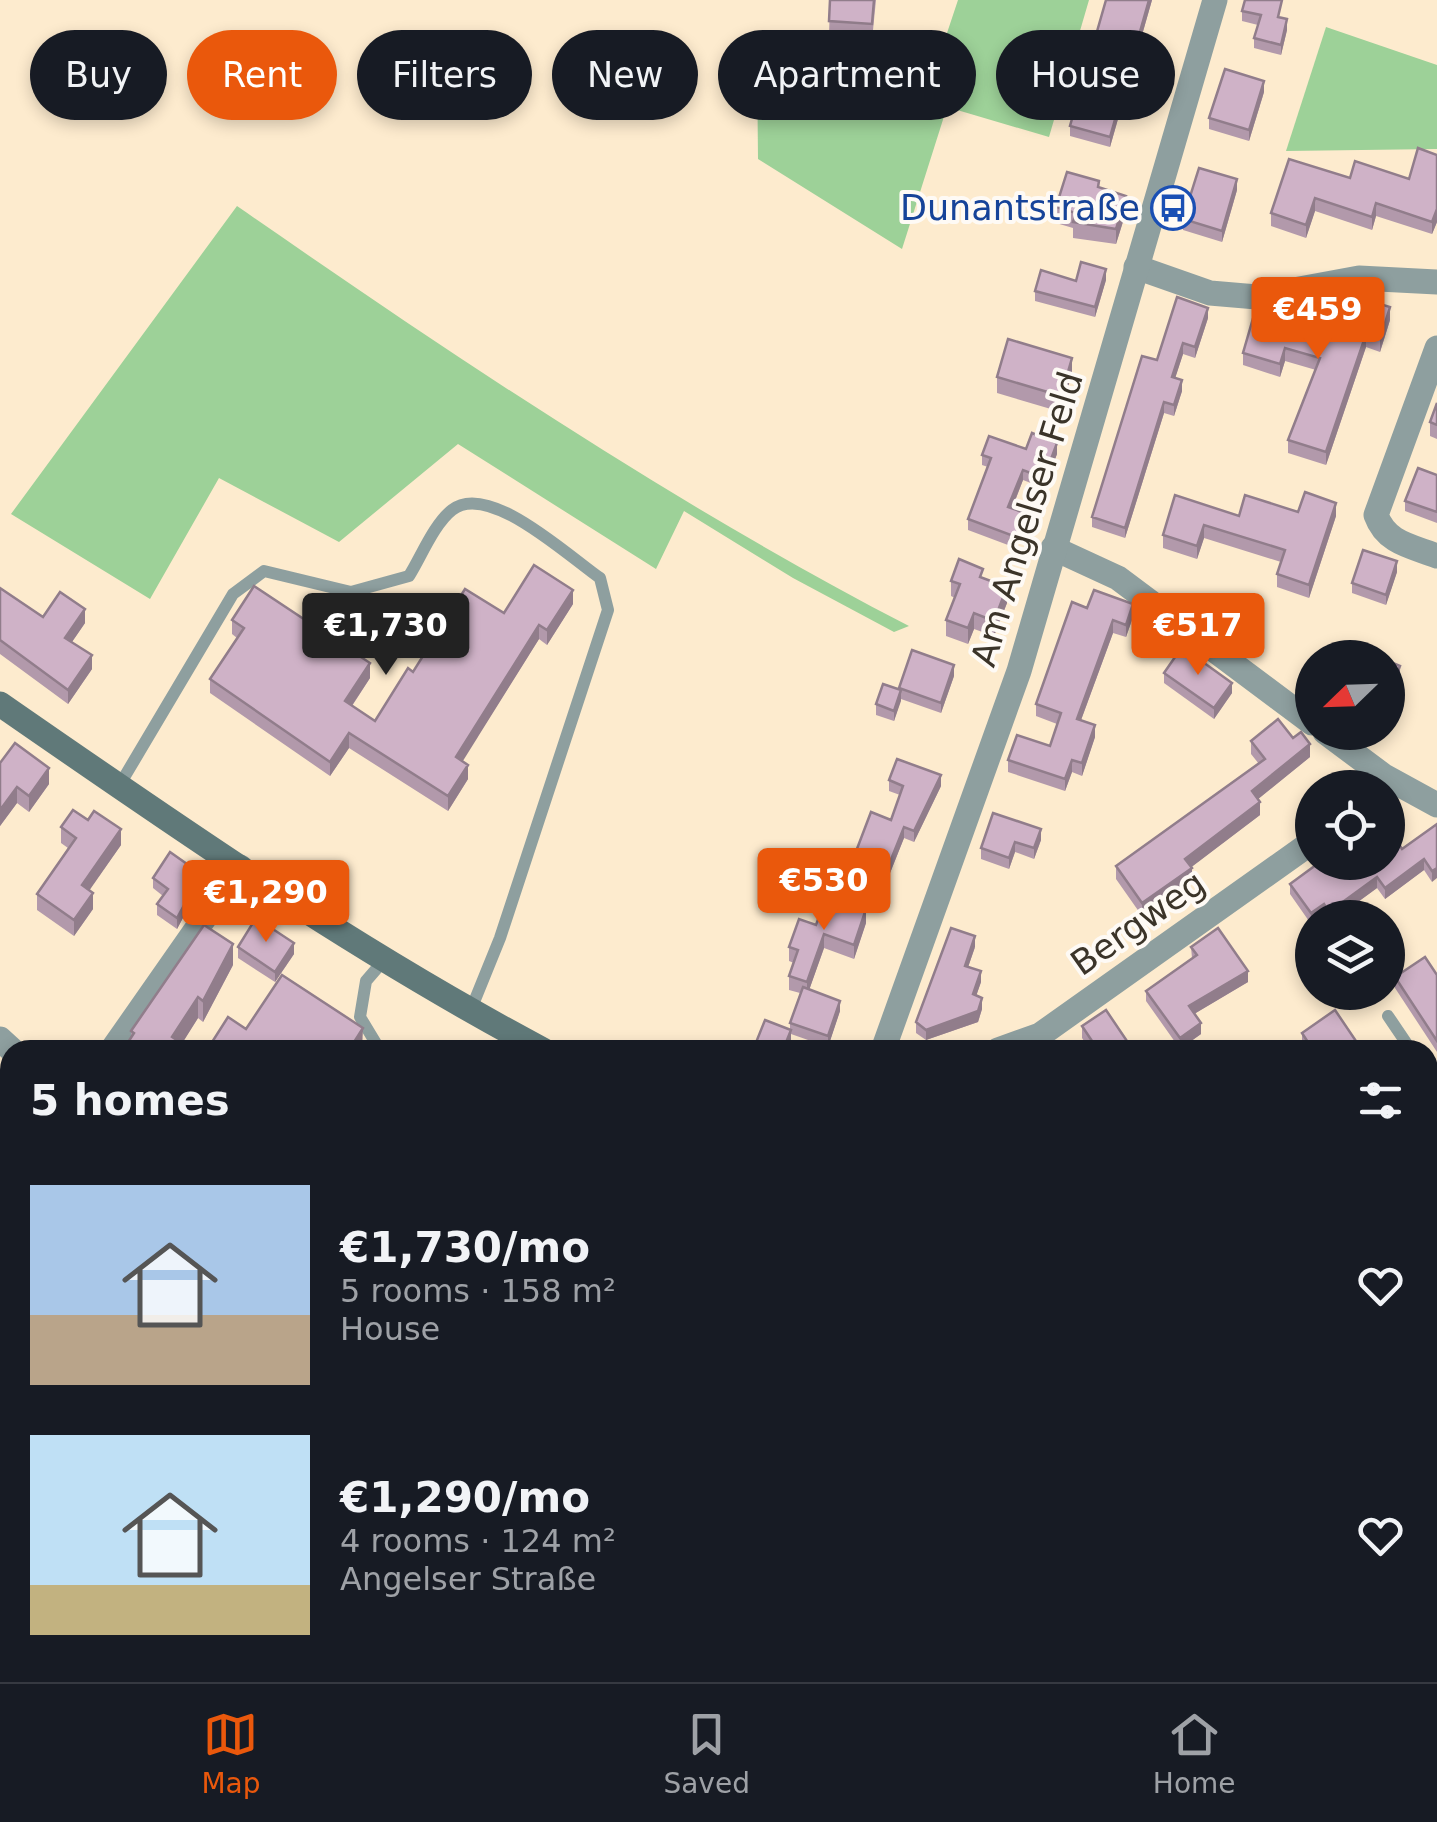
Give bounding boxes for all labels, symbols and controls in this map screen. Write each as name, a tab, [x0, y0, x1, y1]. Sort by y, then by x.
chip: Buy	[30, 30, 167, 120]
chip: Rent	[187, 30, 337, 120]
chip: Filters	[357, 30, 532, 120]
chip: New	[552, 30, 698, 120]
chip: Apartment	[718, 30, 976, 120]
chip: House	[996, 30, 1175, 120]
bus stop icon: Dunantstraße	[1150, 185, 1196, 231]
place label: Dunantstraße	[900, 188, 1140, 228]
pin: €459	[1259, 277, 1377, 362]
text: €459	[1273, 290, 1363, 328]
street label: Am Angelser Feld	[963, 367, 1091, 671]
pin: €1,730	[305, 593, 467, 678]
pin: €517	[1139, 593, 1257, 678]
text: €1,730	[324, 606, 448, 644]
text: €517	[1153, 606, 1243, 644]
north arrow	[1295, 640, 1405, 750]
map controls	[1295, 640, 1405, 1010]
button: locate	[1295, 770, 1405, 880]
pin: €530	[765, 848, 883, 933]
pin: €1,290	[185, 860, 347, 945]
text: €530	[779, 861, 869, 899]
street label: Bergweg	[1063, 862, 1213, 984]
text: €1,290	[204, 873, 328, 911]
button: layers	[1295, 900, 1405, 1010]
icon: filters	[1353, 1073, 1408, 1128]
text: 5 homes	[30, 1076, 230, 1125]
text: €1,730/mo	[340, 1223, 590, 1272]
icon: home	[110, 1225, 230, 1345]
icon: heart	[1353, 1258, 1408, 1313]
text: 5 rooms · 158 m²	[340, 1272, 616, 1310]
text: House	[340, 1310, 440, 1348]
text: €1,290/mo	[340, 1473, 590, 1522]
icon: home	[110, 1475, 230, 1595]
icon: heart	[1353, 1508, 1408, 1563]
text: 4 rooms · 124 m²	[340, 1522, 616, 1560]
text: Angelser Straße	[340, 1560, 596, 1598]
tab: Map	[201, 1707, 261, 1800]
tab: Saved	[663, 1707, 750, 1800]
tab: Home	[1153, 1707, 1236, 1800]

